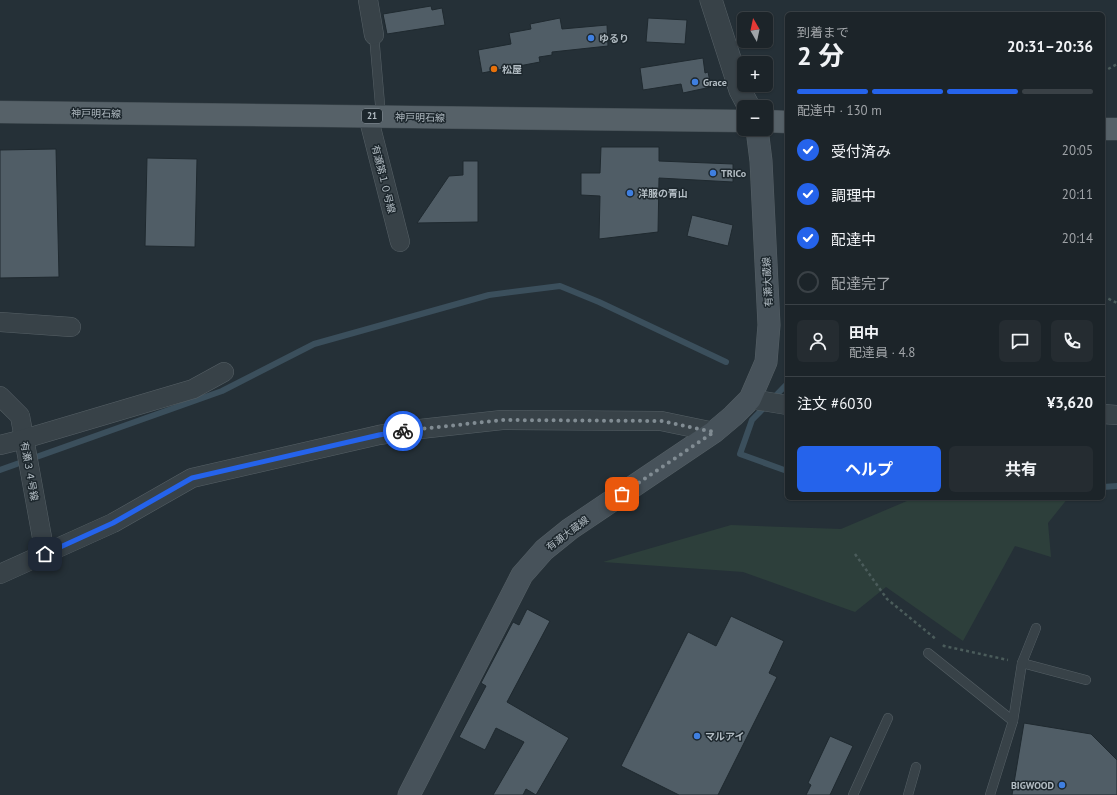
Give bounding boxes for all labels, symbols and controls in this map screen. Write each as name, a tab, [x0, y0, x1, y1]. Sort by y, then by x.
north arrow	[737, 12, 773, 48]
map controls	[737, 12, 773, 136]
text: 到着まで	[797, 24, 849, 41]
place label: ゆるり	[599, 32, 629, 45]
marker: ゆるり	[586, 33, 596, 43]
text: 20:31–20:36	[1007, 37, 1093, 56]
text: 2 分	[797, 39, 844, 72]
button: +	[737, 56, 773, 92]
place label: 松屋	[502, 63, 522, 76]
marker: 松屋	[489, 64, 499, 74]
place label: Grace	[703, 76, 727, 89]
marker: Grace	[690, 77, 700, 87]
button: −	[737, 100, 773, 136]
text: 配達中 · 130 m	[797, 102, 882, 119]
street label: 神戸明石線	[71, 107, 121, 120]
road number: 21	[362, 109, 382, 123]
street label: 神戸明石線	[395, 111, 445, 124]
icon: check	[797, 139, 819, 161]
text: 受付済み	[831, 142, 891, 161]
text: 20:05	[1062, 142, 1093, 159]
street label: 有瀬第１０号線	[369, 144, 398, 215]
place label: TRICo	[721, 167, 747, 180]
marker: TRICo	[708, 168, 718, 178]
icon: check	[797, 183, 819, 205]
text: 調理中	[831, 186, 876, 205]
text: 20:11	[1062, 186, 1093, 203]
place label: 洋服の青山	[638, 187, 688, 200]
marker: 洋服の青山	[625, 188, 635, 198]
icon: check	[797, 227, 819, 249]
text: 配達中	[831, 230, 876, 249]
text: 20:14	[1062, 230, 1093, 247]
street label: 有瀬大蔵線	[760, 257, 775, 307]
text: 配達完了	[831, 274, 891, 293]
button: person	[797, 320, 839, 362]
button: chat	[999, 320, 1041, 362]
button: phone	[1051, 320, 1093, 362]
text: 田中	[849, 323, 879, 342]
text: 配達員 · 4.8	[849, 344, 915, 361]
text: ¥3,620	[1047, 393, 1093, 412]
text: 注文 #6030	[797, 394, 872, 413]
courier	[383, 411, 423, 451]
icon: bike	[392, 420, 414, 442]
street label: 有瀬３４号線	[18, 440, 41, 502]
button: ヘルプ	[797, 446, 941, 492]
button: 共有	[949, 446, 1093, 492]
pin	[605, 477, 639, 511]
icon: bag	[611, 483, 633, 505]
street label: 有瀬大蔵線	[543, 513, 591, 554]
pin	[28, 537, 62, 571]
icon: home	[34, 543, 56, 565]
place label: マルアイ	[705, 730, 745, 743]
marker: マルアイ	[692, 731, 702, 741]
place label: BIGWOOD	[1011, 779, 1055, 792]
marker: BIGWOOD	[1057, 780, 1067, 790]

